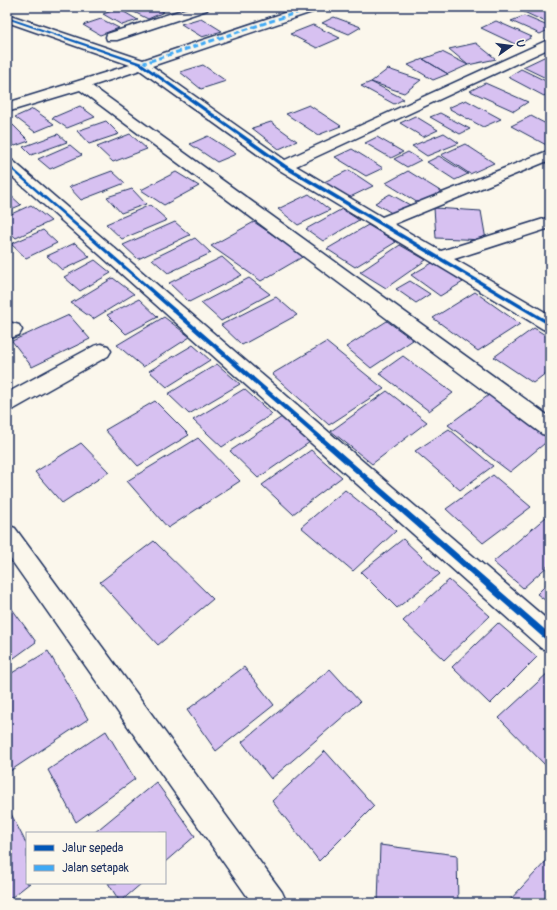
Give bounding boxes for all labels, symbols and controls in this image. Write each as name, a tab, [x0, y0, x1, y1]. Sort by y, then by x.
north arrow	[491, 26, 531, 66]
text: U	[513, 39, 527, 49]
legend	[26, 832, 166, 884]
text: Jalur sepeda	[62, 841, 124, 856]
text: Jalan setapak	[62, 861, 129, 876]

